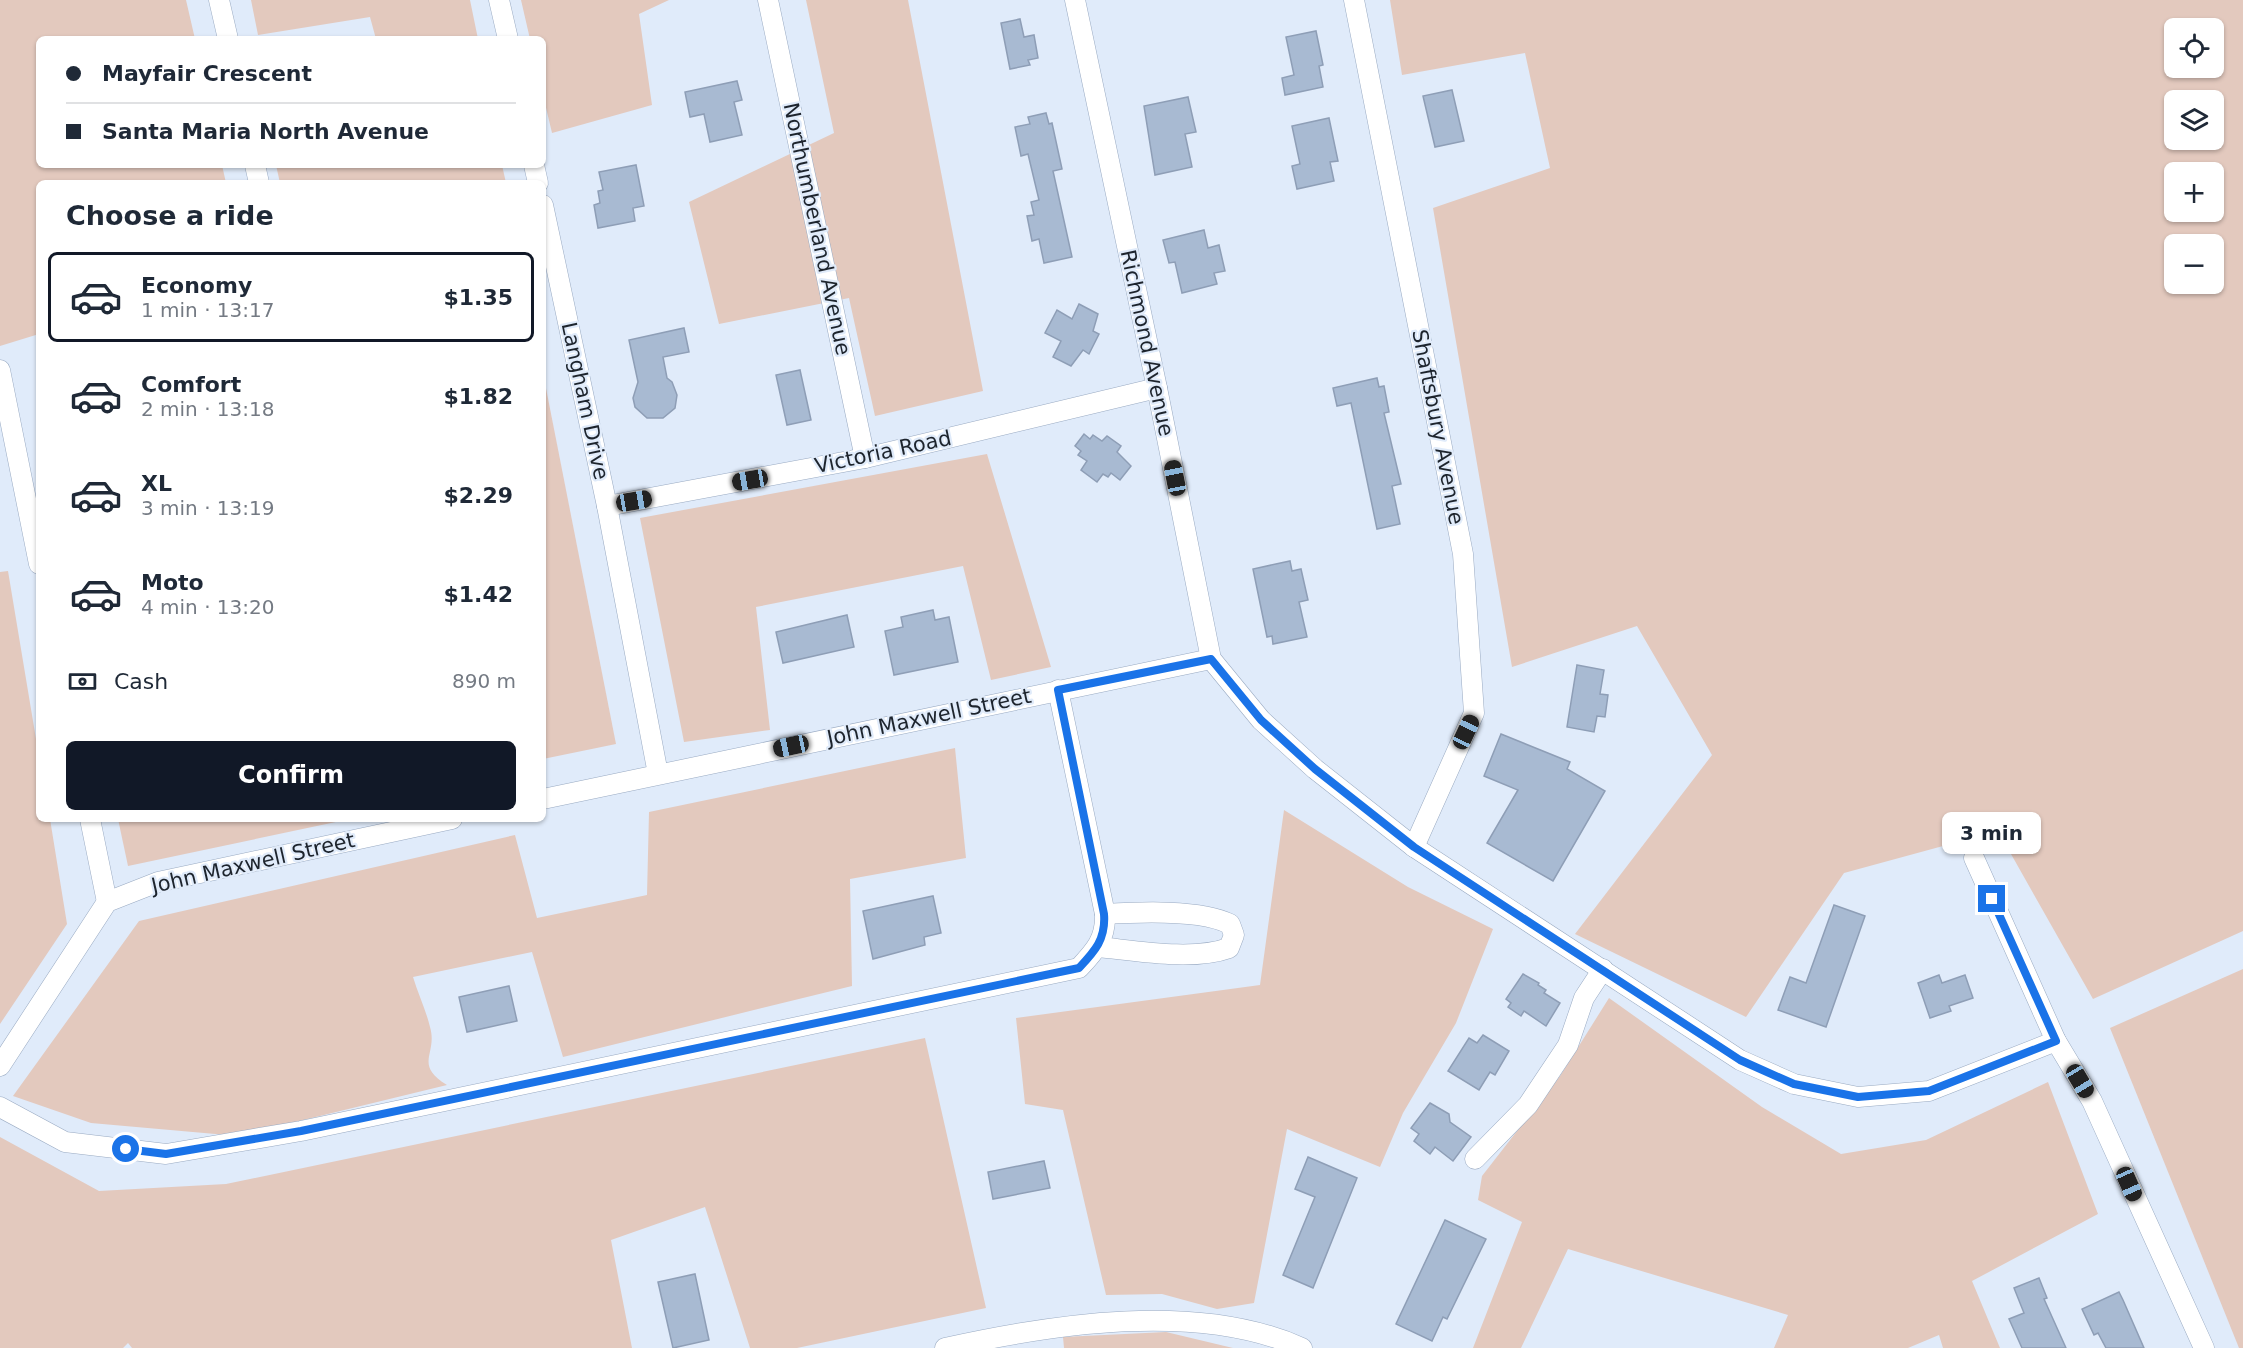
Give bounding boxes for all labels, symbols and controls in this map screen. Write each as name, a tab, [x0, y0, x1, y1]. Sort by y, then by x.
map controls	[2164, 18, 2224, 294]
button: locate	[2164, 18, 2224, 78]
text: Mayfair Crescent	[102, 61, 312, 86]
button: layers	[2164, 90, 2224, 150]
street label: Northumberland Avenue	[779, 101, 855, 357]
text: Santa Maria North Avenue	[102, 119, 429, 144]
button: +	[2164, 162, 2224, 222]
text: Choose a ride	[66, 200, 274, 231]
button: −	[2164, 234, 2224, 294]
street label: Richmond Avenue	[1116, 248, 1178, 438]
icon: car	[69, 270, 123, 324]
text: Economy	[141, 273, 252, 298]
text: $1.35	[443, 285, 513, 310]
text: 1 min · 13:17	[141, 298, 275, 322]
street label: Langham Drive	[557, 320, 613, 482]
street label: Shaftsbury Avenue	[1407, 327, 1469, 527]
icon: car	[69, 369, 123, 423]
text: Comfort	[141, 372, 241, 397]
text: $1.82	[443, 384, 513, 409]
text: 2 min · 13:18	[141, 397, 275, 421]
street label: Victoria Road	[812, 426, 954, 478]
car	[1163, 459, 1187, 497]
icon: car	[69, 468, 123, 522]
car	[731, 468, 769, 492]
text: XL	[141, 471, 172, 496]
text: $2.29	[443, 483, 513, 508]
car	[615, 489, 653, 513]
text: 3 min · 13:19	[141, 496, 275, 520]
icon: car	[69, 567, 123, 621]
text: Moto	[141, 570, 204, 595]
text: $1.42	[443, 582, 513, 607]
text: 4 min · 13:20	[141, 595, 275, 619]
icon: cash	[66, 665, 99, 698]
text: Cash	[114, 669, 168, 694]
text: 890 m	[452, 669, 516, 693]
street label: John Maxwell Street	[823, 684, 1033, 751]
car	[1450, 712, 1482, 752]
car	[772, 733, 810, 759]
button: Confirm	[66, 741, 516, 810]
callout: 3 min	[1942, 812, 2042, 854]
text: 3 min	[1960, 821, 2023, 845]
street label: John Maxwell Street	[147, 828, 357, 899]
route end	[1978, 885, 2005, 912]
car	[2063, 1061, 2097, 1101]
route start	[112, 1135, 139, 1162]
car	[2113, 1164, 2145, 1204]

